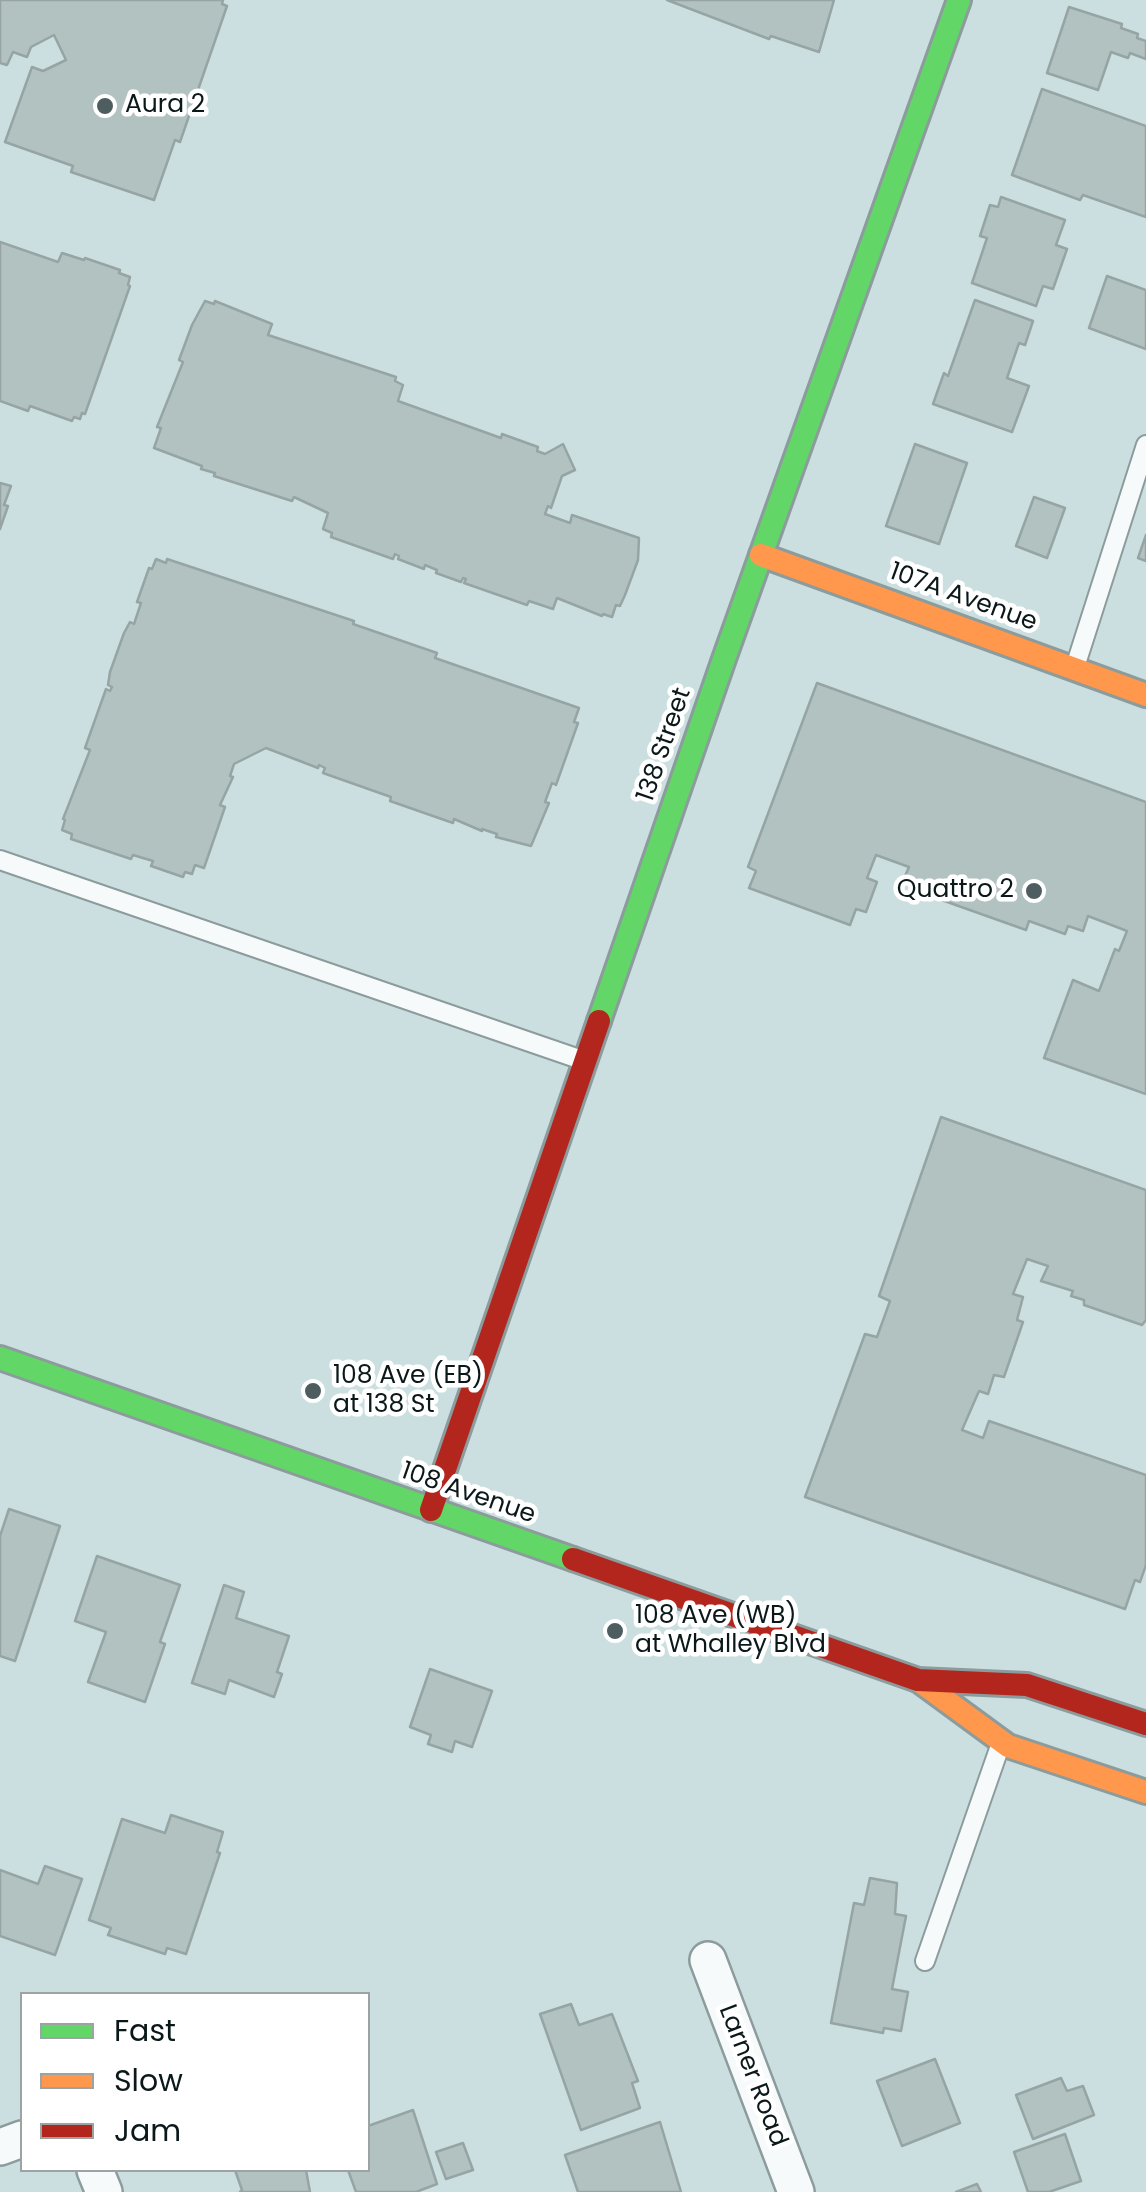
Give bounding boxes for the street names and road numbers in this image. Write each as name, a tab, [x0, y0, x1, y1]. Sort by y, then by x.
street label: 107A Avenue	[885, 557, 1041, 639]
street label: 138 Street	[632, 684, 698, 806]
street label: 108 Avenue	[397, 1457, 539, 1531]
street label: Larner Road	[711, 2001, 793, 2151]

